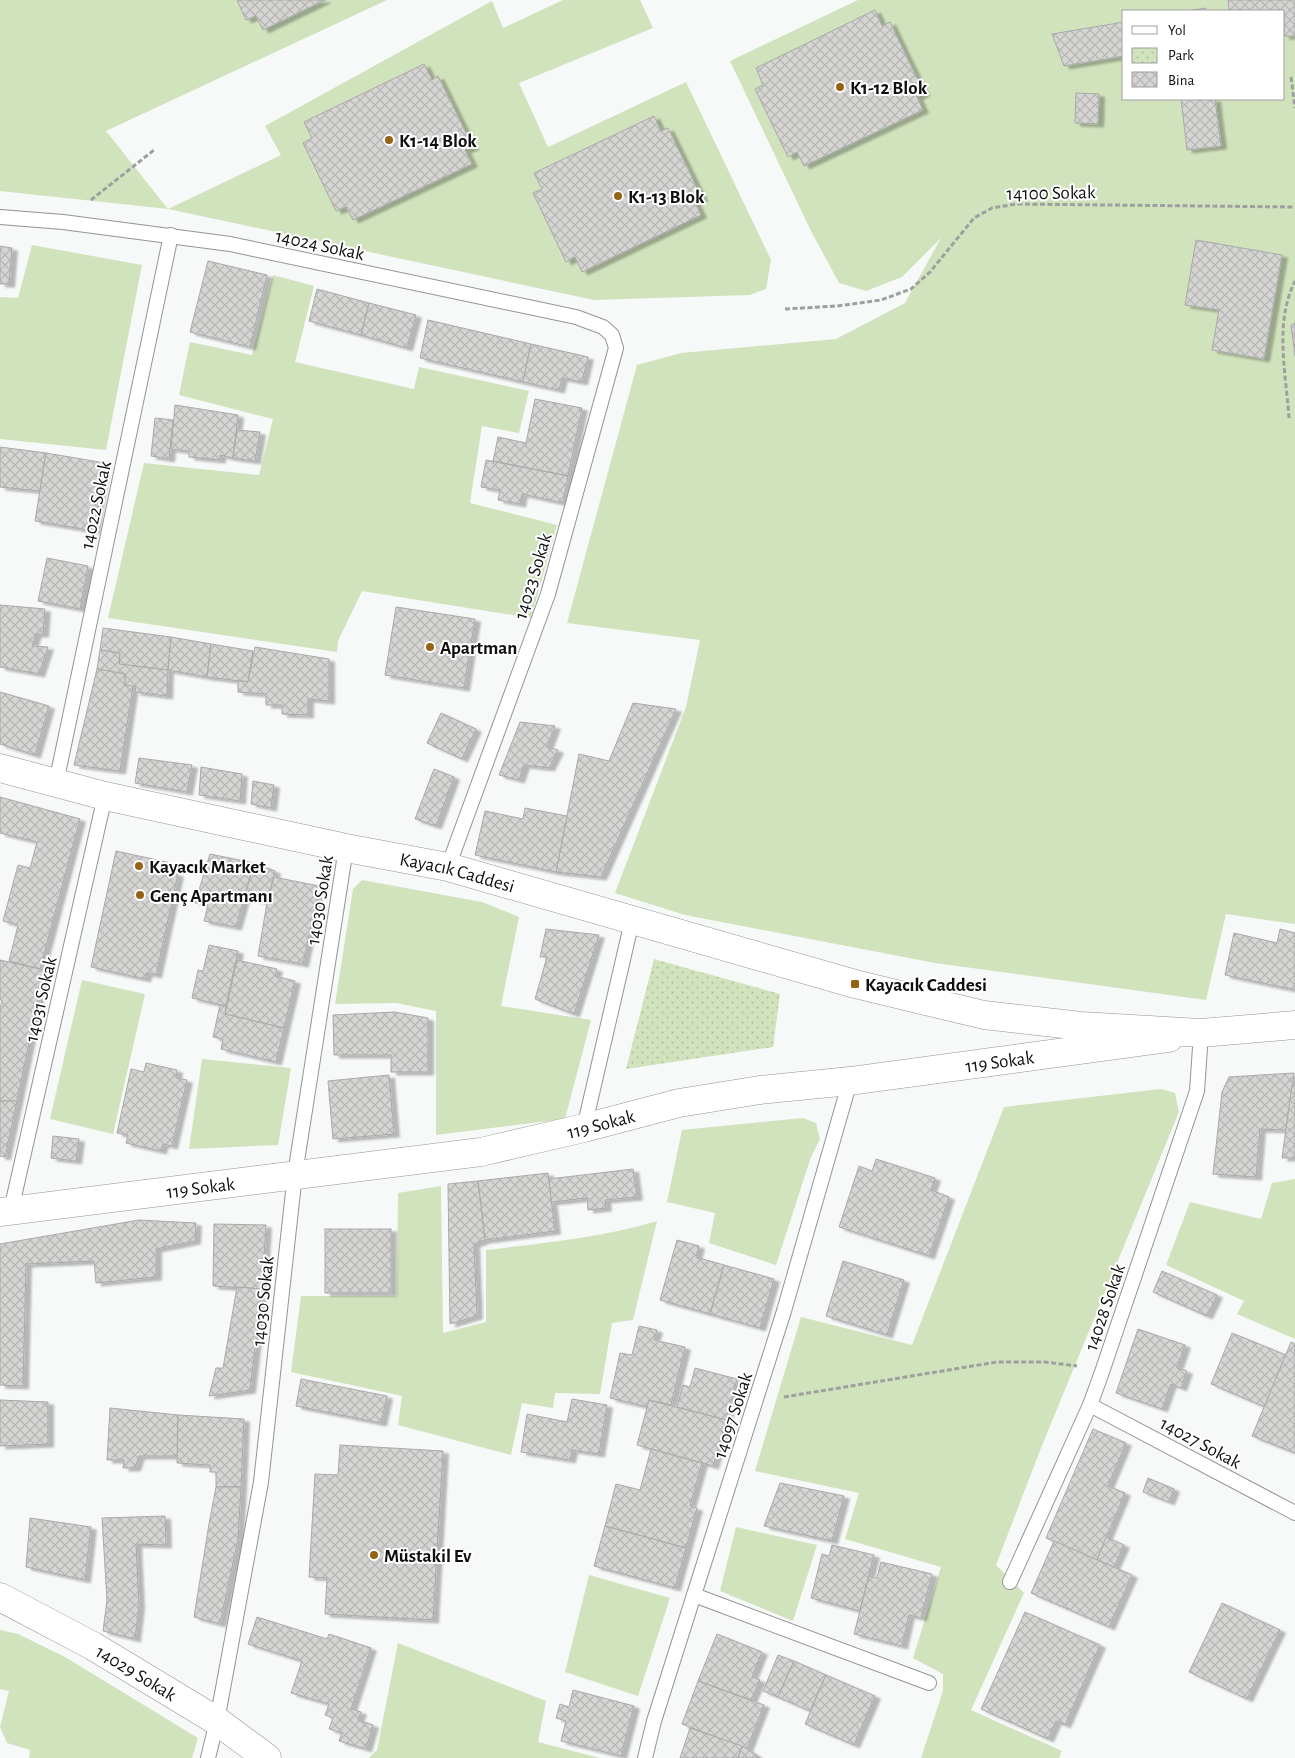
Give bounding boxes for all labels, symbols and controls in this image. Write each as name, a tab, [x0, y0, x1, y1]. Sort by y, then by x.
legend	[1122, 10, 1285, 100]
text: Yol	[1168, 23, 1186, 38]
text: Park	[1168, 48, 1194, 63]
text: Bina	[1168, 73, 1194, 88]
place label: K1-12 Blok	[850, 79, 928, 98]
marker: K1-12 Blok	[834, 81, 846, 93]
place label: K1-14 Blok	[399, 132, 477, 151]
marker: K1-14 Blok	[383, 134, 395, 146]
street label: 14100 Sokak	[1006, 183, 1096, 204]
place label: K1-13 Blok	[628, 188, 705, 207]
marker: K1-13 Blok	[612, 190, 624, 202]
street label: 14024 Sokak	[274, 227, 366, 264]
street label: 14022 Sokak	[78, 459, 115, 551]
street label: 14023 Sokak	[511, 531, 556, 622]
place label: Apartman	[440, 639, 517, 658]
marker: Apartman	[424, 641, 436, 653]
street label: Kayacık Caddesi	[398, 850, 516, 897]
street label: 14030 Sokak	[304, 854, 337, 946]
place label: Kayacık Market	[149, 858, 266, 877]
marker: Kayacık Market	[133, 860, 145, 872]
place label: Genç Apartmanı	[150, 887, 273, 906]
marker: Genç Apartmanı	[134, 889, 146, 901]
street label: 14031 Sokak	[22, 955, 61, 1044]
place label: Kayacık Caddesi	[865, 976, 987, 995]
marker: Kayacık Caddesi	[849, 978, 861, 990]
street label: 119 Sokak	[964, 1048, 1035, 1076]
street label: 119 Sokak	[566, 1107, 637, 1143]
street label: 119 Sokak	[165, 1175, 236, 1202]
street label: 14030 Sokak	[249, 1255, 278, 1347]
street label: 14028 Sokak	[1082, 1261, 1129, 1353]
street label: 14097 Sokak	[711, 1370, 756, 1461]
street label: 14027 Sokak	[1157, 1414, 1244, 1473]
place label: Müstakil Ev	[384, 1547, 472, 1566]
marker: Müstakil Ev	[368, 1549, 380, 1561]
street label: 14029 Sokak	[92, 1642, 180, 1705]

